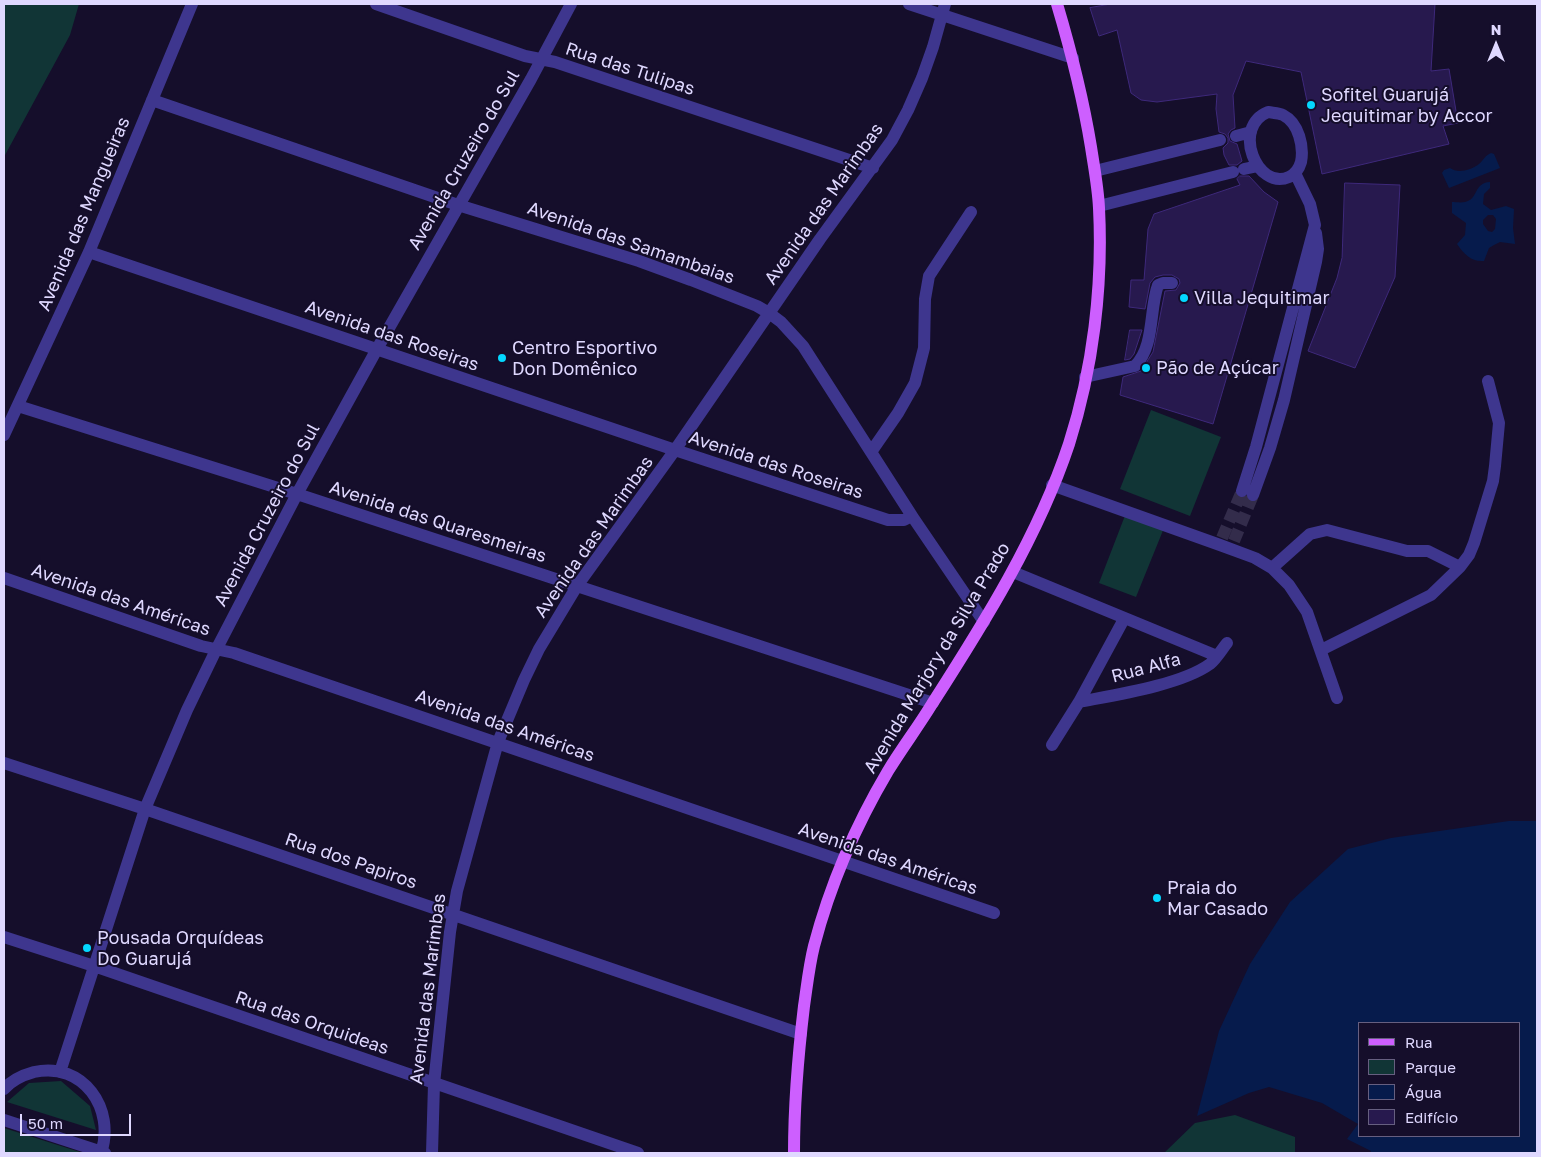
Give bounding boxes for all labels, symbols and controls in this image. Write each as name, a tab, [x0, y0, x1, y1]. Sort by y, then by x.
north arrow	[1471, 20, 1521, 70]
text: N	[1491, 21, 1501, 38]
street label: Rua das Tulipas	[563, 38, 697, 100]
street label: Avenida Cruzeiro do Sul	[404, 66, 524, 254]
place label: Sofitel Guarujá Jequitimar by Accor	[1321, 84, 1492, 126]
marker: Sofitel Guarujá Jequitimar by Accor	[1305, 99, 1317, 111]
street label: Avenida das Mangueiras	[33, 114, 135, 314]
street label: Avenida das Marimbas	[760, 119, 888, 289]
street label: Avenida das Samambaias	[525, 197, 737, 289]
place label: Villa Jequitimar	[1194, 287, 1329, 309]
marker: Villa Jequitimar	[1178, 292, 1190, 304]
street label: Avenida das Roseiras	[302, 296, 482, 376]
place label: Centro Esportivo Don Domênico	[512, 337, 657, 379]
marker: Centro Esportivo Don Domênico	[496, 352, 508, 364]
place label: Pão de Açúcar	[1156, 357, 1279, 379]
marker: Pão de Açúcar	[1140, 362, 1152, 374]
street label: Avenida Cruzeiro do Sul	[210, 420, 324, 610]
street label: Avenida das Roseiras	[686, 427, 866, 503]
street label: Avenida das Marimbas	[530, 452, 658, 622]
street label: Avenida das Quaresmeiras	[327, 477, 549, 567]
street label: Avenida Marjory da Silva Prado	[859, 539, 1015, 777]
street label: Avenida das Américas	[29, 559, 213, 641]
street label: Rua Alfa	[1109, 648, 1183, 688]
street label: Avenida das Américas	[413, 685, 597, 767]
street label: Avenida das Américas	[796, 818, 980, 900]
street label: Rua dos Papiros	[282, 828, 420, 894]
place label: Praia do Mar Casado	[1167, 877, 1268, 920]
street label: Avenida das Marimbas	[406, 892, 450, 1086]
marker: Praia do Mar Casado	[1151, 892, 1163, 904]
place label: Pousada Orquídeas Do Guarujá	[97, 927, 264, 970]
marker: Pousada Orquídeas Do Guarujá	[81, 942, 93, 954]
street label: Rua das Orquideas	[232, 987, 392, 1059]
legend	[1358, 1022, 1521, 1137]
text: Rua	[1405, 1033, 1432, 1051]
text: Parque	[1405, 1058, 1456, 1076]
text: Água	[1405, 1083, 1442, 1101]
scale bar	[22, 1104, 134, 1136]
text: Edifício	[1405, 1108, 1458, 1126]
text: 50 m	[28, 1114, 63, 1132]

